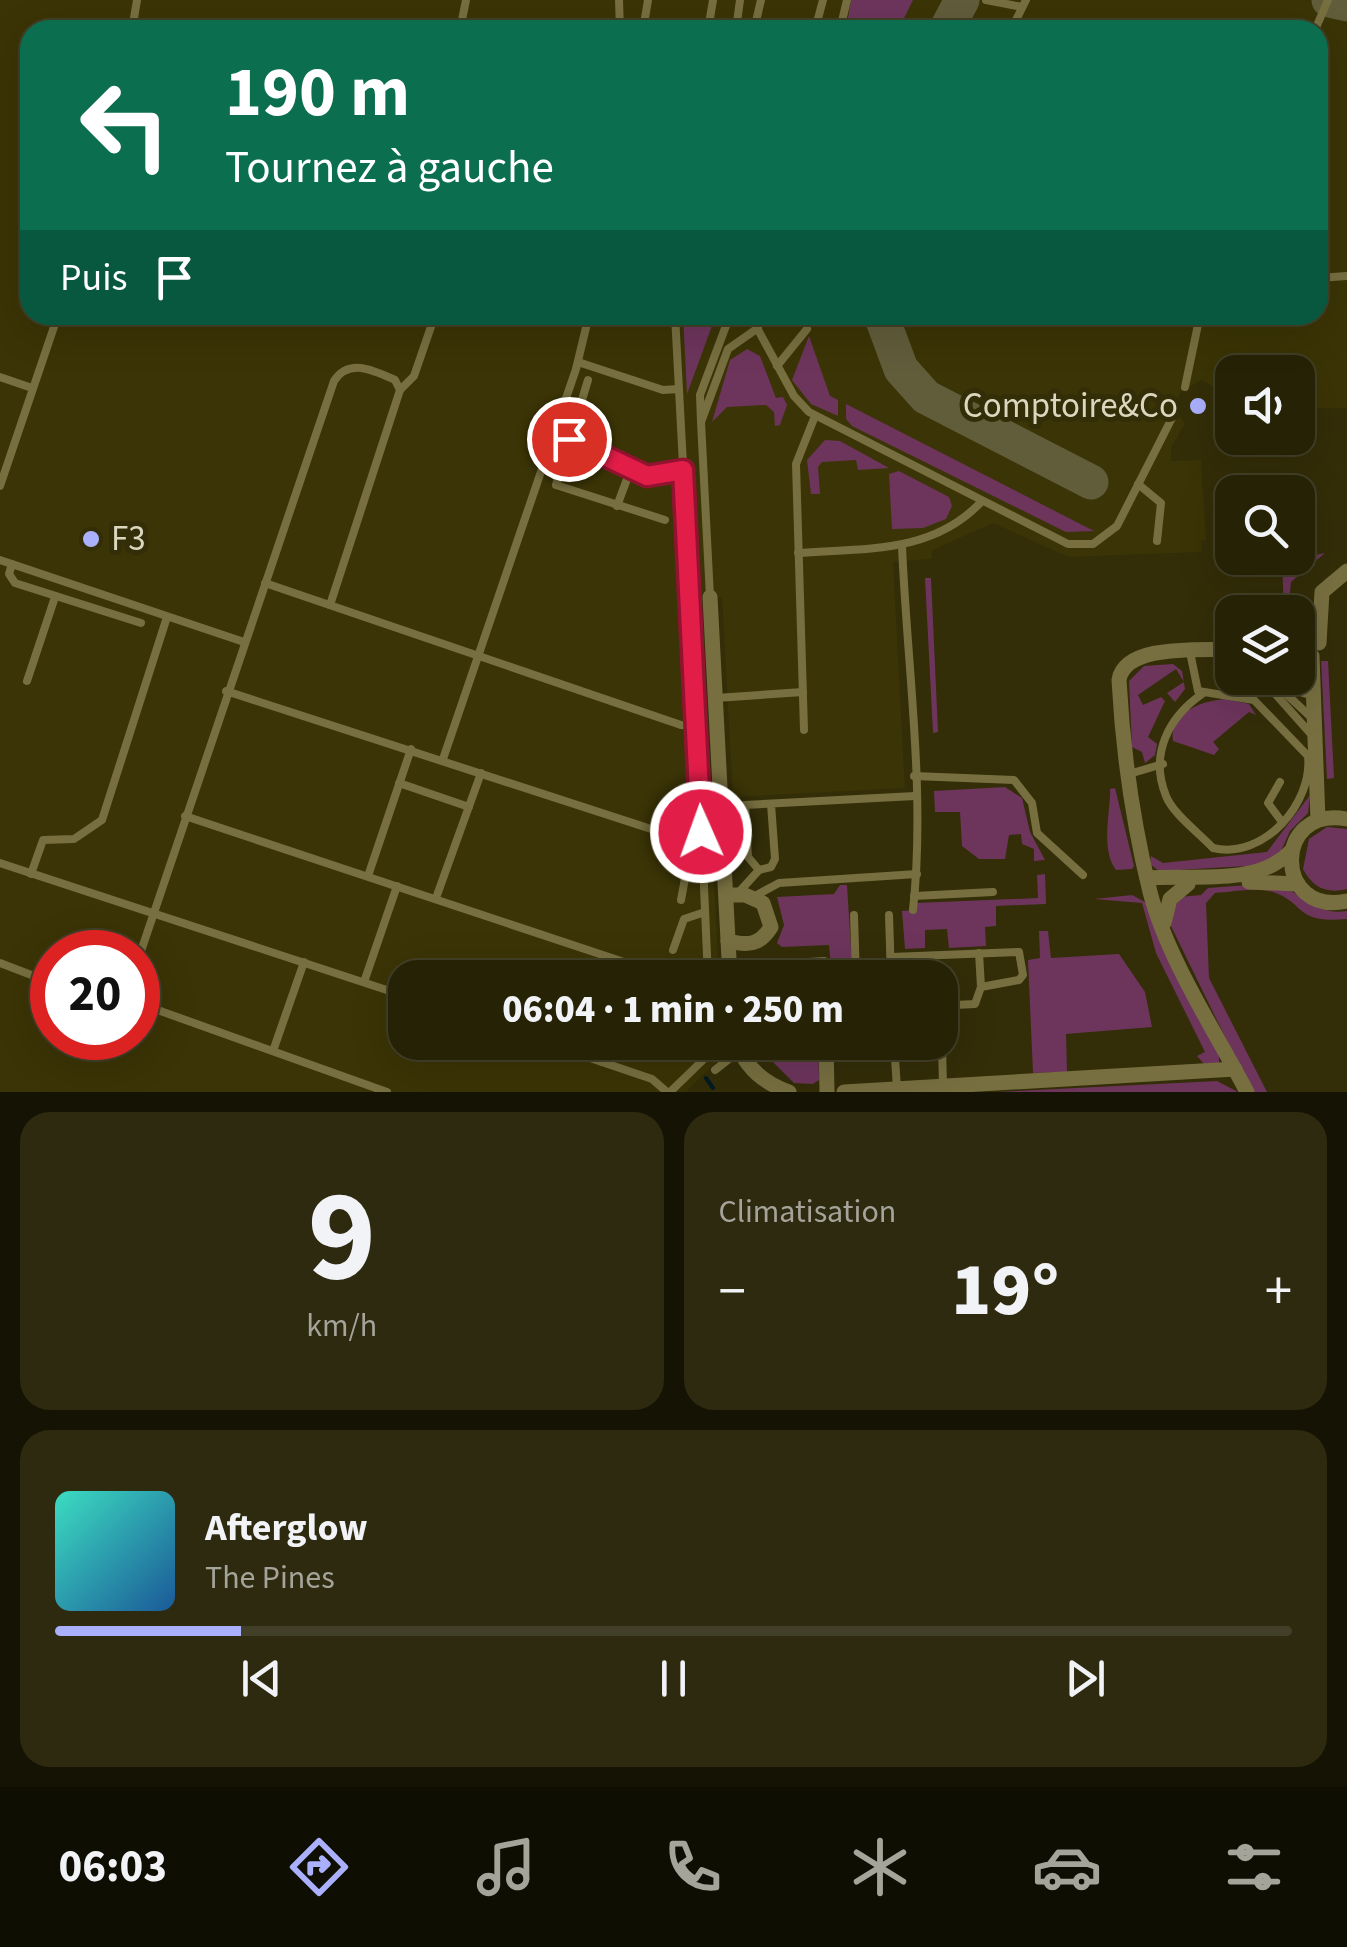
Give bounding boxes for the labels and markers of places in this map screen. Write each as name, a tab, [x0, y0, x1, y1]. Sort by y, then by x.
place label: Comptoire&Co	[963, 381, 1178, 431]
marker: Comptoire&Co	[1187, 395, 1209, 417]
pin	[527, 397, 612, 482]
place label: F3	[111, 514, 146, 564]
marker: F3	[80, 528, 102, 550]

